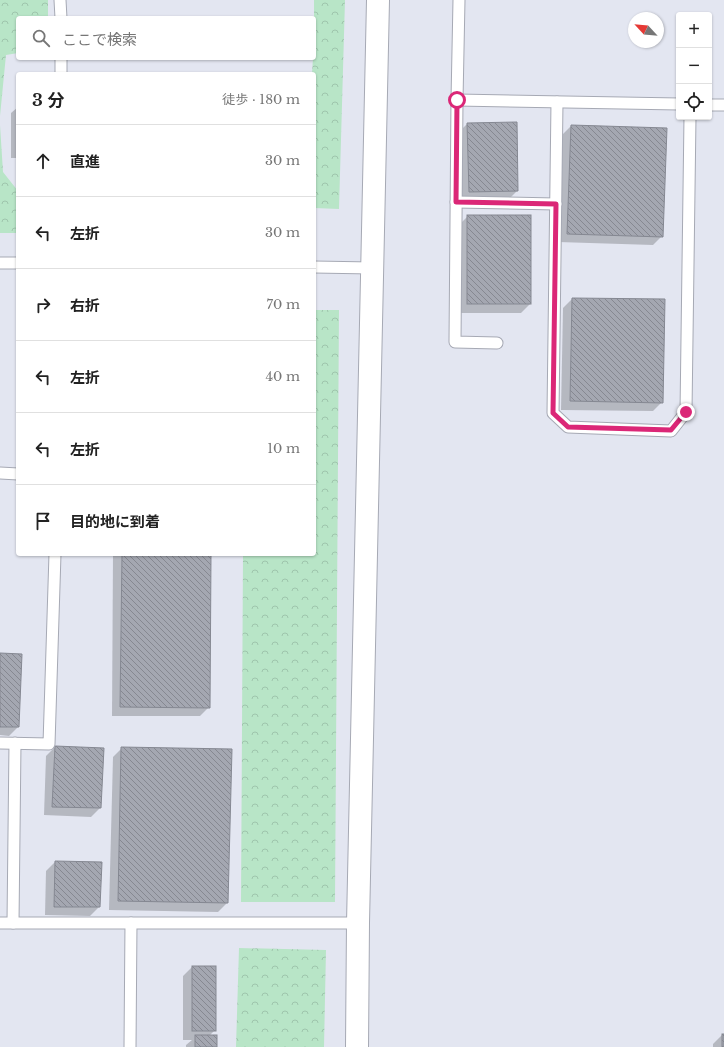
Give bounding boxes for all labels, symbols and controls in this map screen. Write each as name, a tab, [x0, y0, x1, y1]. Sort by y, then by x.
north arrow	[628, 12, 664, 48]
map controls	[676, 12, 712, 120]
button: +	[676, 12, 712, 48]
search box	[16, 16, 316, 60]
icon: search	[30, 27, 52, 49]
text: ここで検索	[62, 30, 137, 49]
button: −	[676, 48, 712, 84]
button: locate	[676, 84, 712, 120]
text: 3 分	[32, 90, 64, 111]
text: 徒歩 · 180 m	[222, 91, 300, 108]
route start	[448, 91, 466, 109]
icon: ahead	[32, 150, 54, 172]
text: 直進	[70, 152, 100, 171]
text: 30 m	[265, 152, 300, 169]
icon: left	[32, 222, 54, 244]
text: 左折	[70, 224, 100, 243]
text: 30 m	[265, 224, 300, 241]
icon: right	[32, 294, 54, 316]
text: 右折	[70, 296, 100, 315]
text: 70 m	[267, 296, 300, 313]
icon: left	[32, 366, 54, 388]
text: 左折	[70, 368, 100, 387]
text: 40 m	[265, 368, 300, 385]
route end	[677, 403, 695, 421]
icon: left	[32, 438, 54, 460]
text: 左折	[70, 440, 100, 459]
text: 10 m	[267, 440, 300, 457]
icon: arrive	[32, 510, 54, 532]
text: 目的地に到着	[70, 512, 160, 531]

